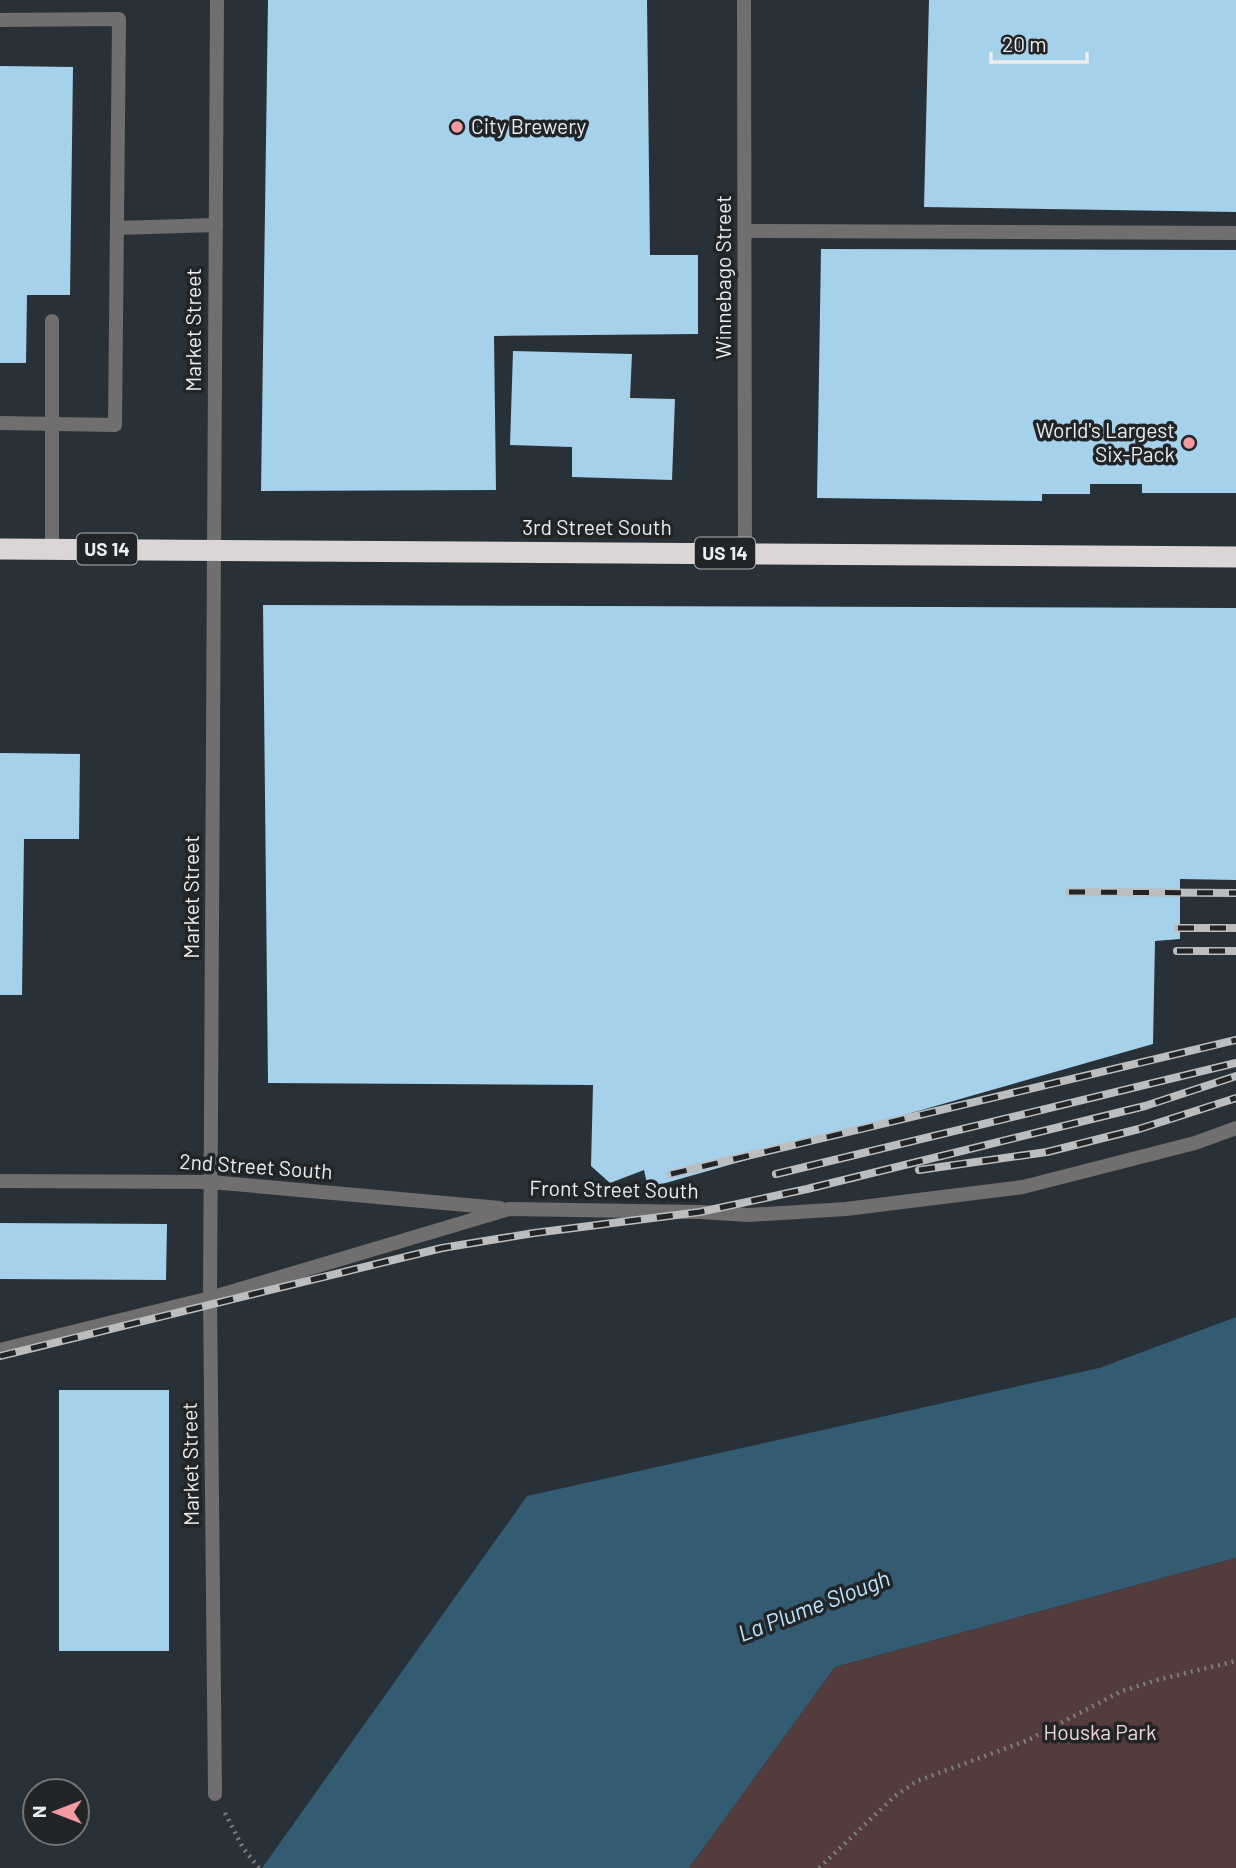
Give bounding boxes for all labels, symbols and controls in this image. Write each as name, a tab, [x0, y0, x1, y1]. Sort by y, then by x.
scale bar	[991, 21, 1087, 65]
text: 20 m	[1002, 31, 1047, 56]
place label: City Brewery	[471, 113, 586, 138]
marker: City Brewery	[449, 119, 465, 135]
street label: Winnebago Street	[710, 195, 735, 359]
street label: Market Street	[180, 268, 205, 392]
place label: World's Largest Six-Pack	[1036, 417, 1175, 466]
marker: World's Largest Six-Pack	[1181, 435, 1197, 451]
street label: 3rd Street South	[522, 514, 672, 539]
road number: US 14	[77, 534, 137, 564]
road number: US 14	[695, 538, 755, 568]
street label: Market Street	[178, 835, 203, 959]
street label: 2nd Street South	[179, 1148, 334, 1183]
street label: Front Street South	[529, 1175, 699, 1202]
street label: Market Street	[176, 1402, 203, 1526]
water label: La Plume Slough	[734, 1563, 894, 1647]
park label: Houska Park	[1043, 1719, 1157, 1744]
north arrow	[21, 1777, 91, 1847]
text: N	[27, 1806, 50, 1818]

